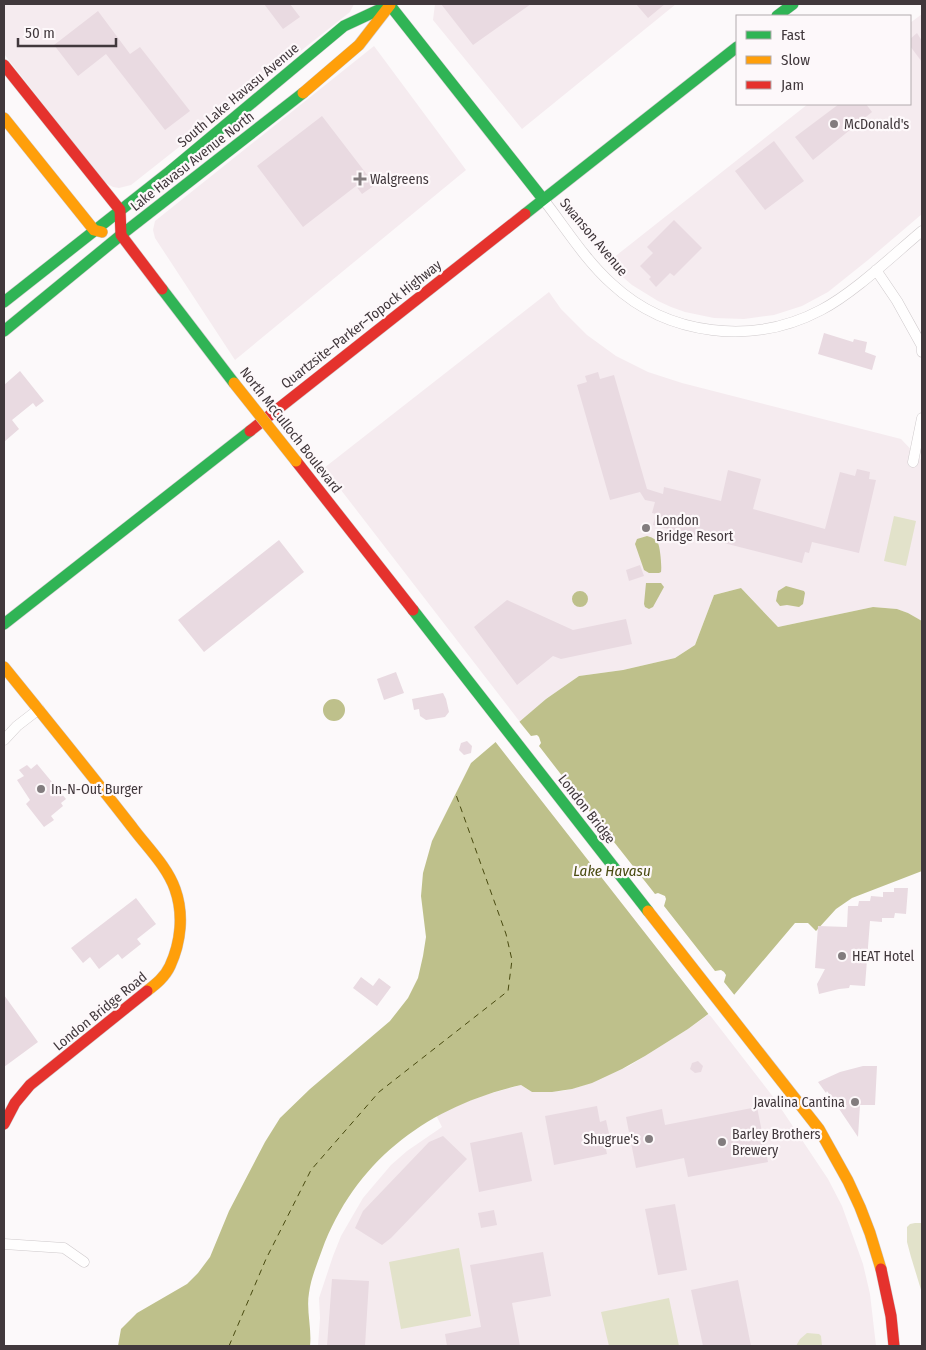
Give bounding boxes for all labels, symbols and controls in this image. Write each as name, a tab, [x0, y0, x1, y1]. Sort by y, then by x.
scale bar	[18, 15, 115, 47]
legend	[736, 15, 911, 105]
text: 50 m	[25, 24, 55, 42]
text: Fast	[781, 26, 805, 44]
street label: South Lake Havasu Avenue	[174, 40, 302, 151]
text: Slow	[781, 51, 810, 69]
text: Jam	[781, 76, 804, 94]
street label: Lake Havasu Avenue North	[127, 108, 257, 215]
place label: McDonald's	[844, 116, 909, 133]
marker: McDonald's	[828, 118, 840, 130]
place label: Walgreens	[370, 171, 429, 188]
marker: Walgreens	[354, 173, 366, 185]
street label: Swanson Avenue	[556, 195, 631, 280]
street label: Quartzsite–Parker–Topock Highway	[278, 256, 445, 392]
street label: North McCulloch Boulevard	[236, 364, 345, 497]
place label: London Bridge Resort	[656, 512, 734, 545]
marker: London Bridge Resort	[640, 522, 652, 534]
street label: London Bridge	[554, 771, 619, 847]
place label: In-N-Out Burger	[51, 781, 143, 798]
marker: In-N-Out Burger	[35, 783, 47, 795]
water label: Lake Havasu	[573, 862, 651, 880]
place label: HEAT Hotel	[852, 948, 915, 965]
marker: HEAT Hotel	[836, 950, 848, 962]
street label: London Bridge Road	[50, 968, 150, 1054]
place label: Javalina Cantina	[753, 1094, 845, 1111]
marker: Javalina Cantina	[849, 1096, 861, 1108]
place label: Barley Brothers Brewery	[732, 1126, 821, 1159]
place label: Shugrue's	[583, 1131, 639, 1148]
marker: Shugrue's	[643, 1133, 655, 1145]
marker: Barley Brothers Brewery	[716, 1136, 728, 1148]

